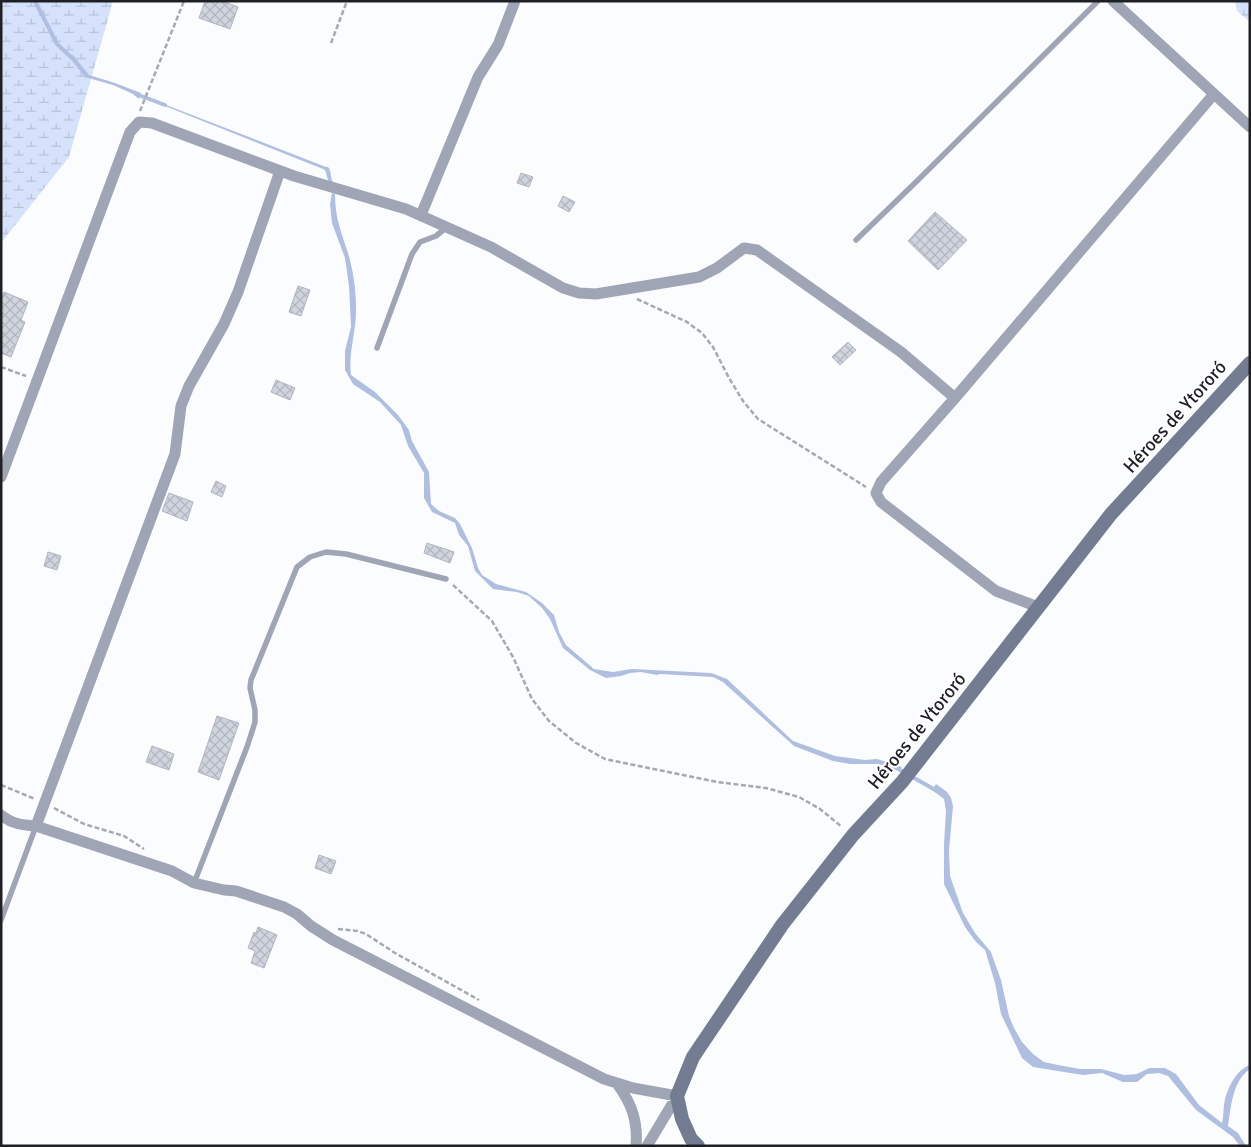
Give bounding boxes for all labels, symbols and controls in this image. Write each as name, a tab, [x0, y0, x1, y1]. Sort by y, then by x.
street label: Héroes de Ytororó	[1118, 356, 1232, 478]
street label: Héroes de Ytororó	[863, 668, 972, 794]

